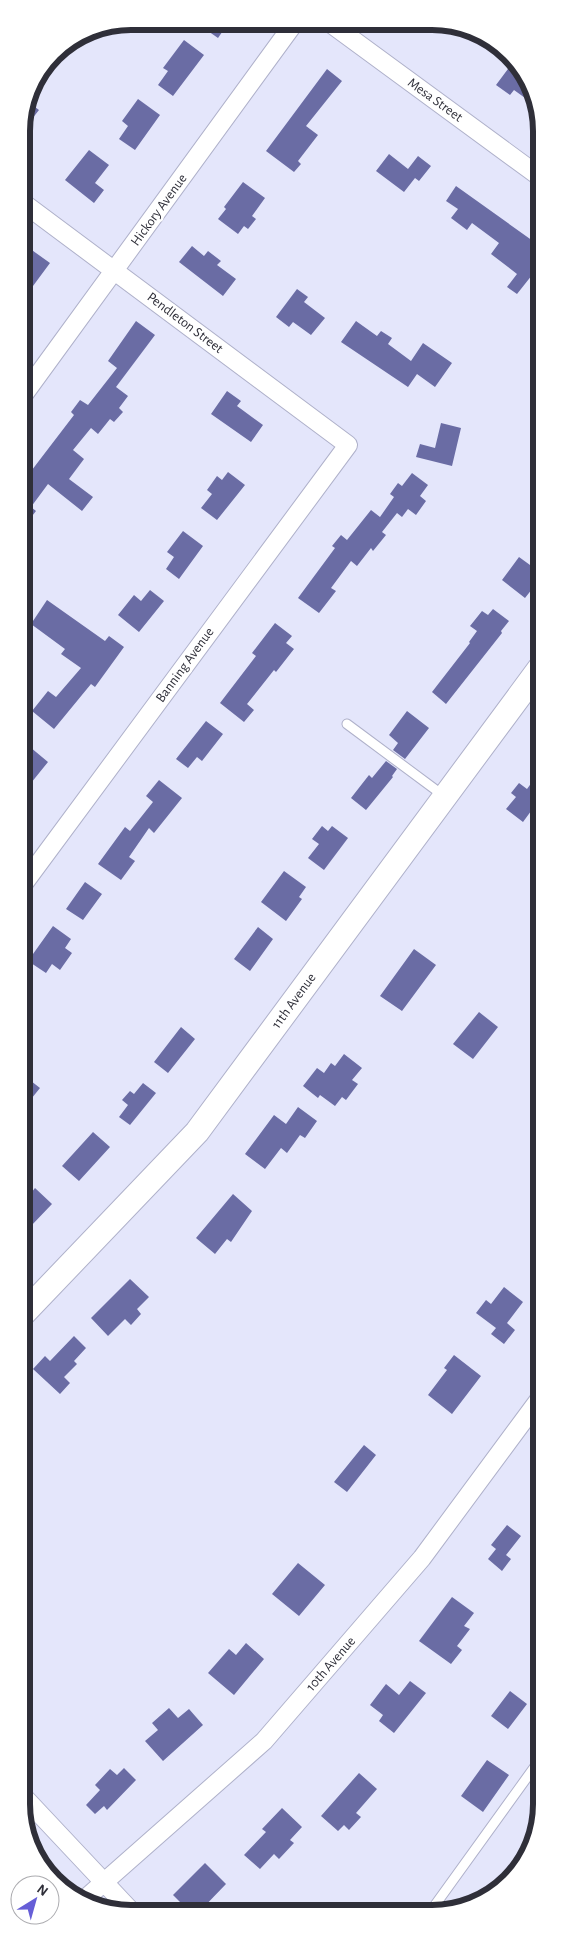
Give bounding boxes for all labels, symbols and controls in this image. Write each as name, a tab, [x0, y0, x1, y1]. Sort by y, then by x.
street label: Mesa Street	[405, 75, 465, 125]
street label: Hickory Avenue	[128, 171, 190, 249]
street label: Pendleton Street	[144, 290, 226, 356]
street label: Banning Avenue	[153, 625, 217, 705]
street label: 11th Avenue	[269, 971, 319, 1031]
street label: 10th Avenue	[304, 1634, 358, 1694]
north arrow	[10, 1875, 60, 1925]
text: N	[34, 1882, 50, 1899]

